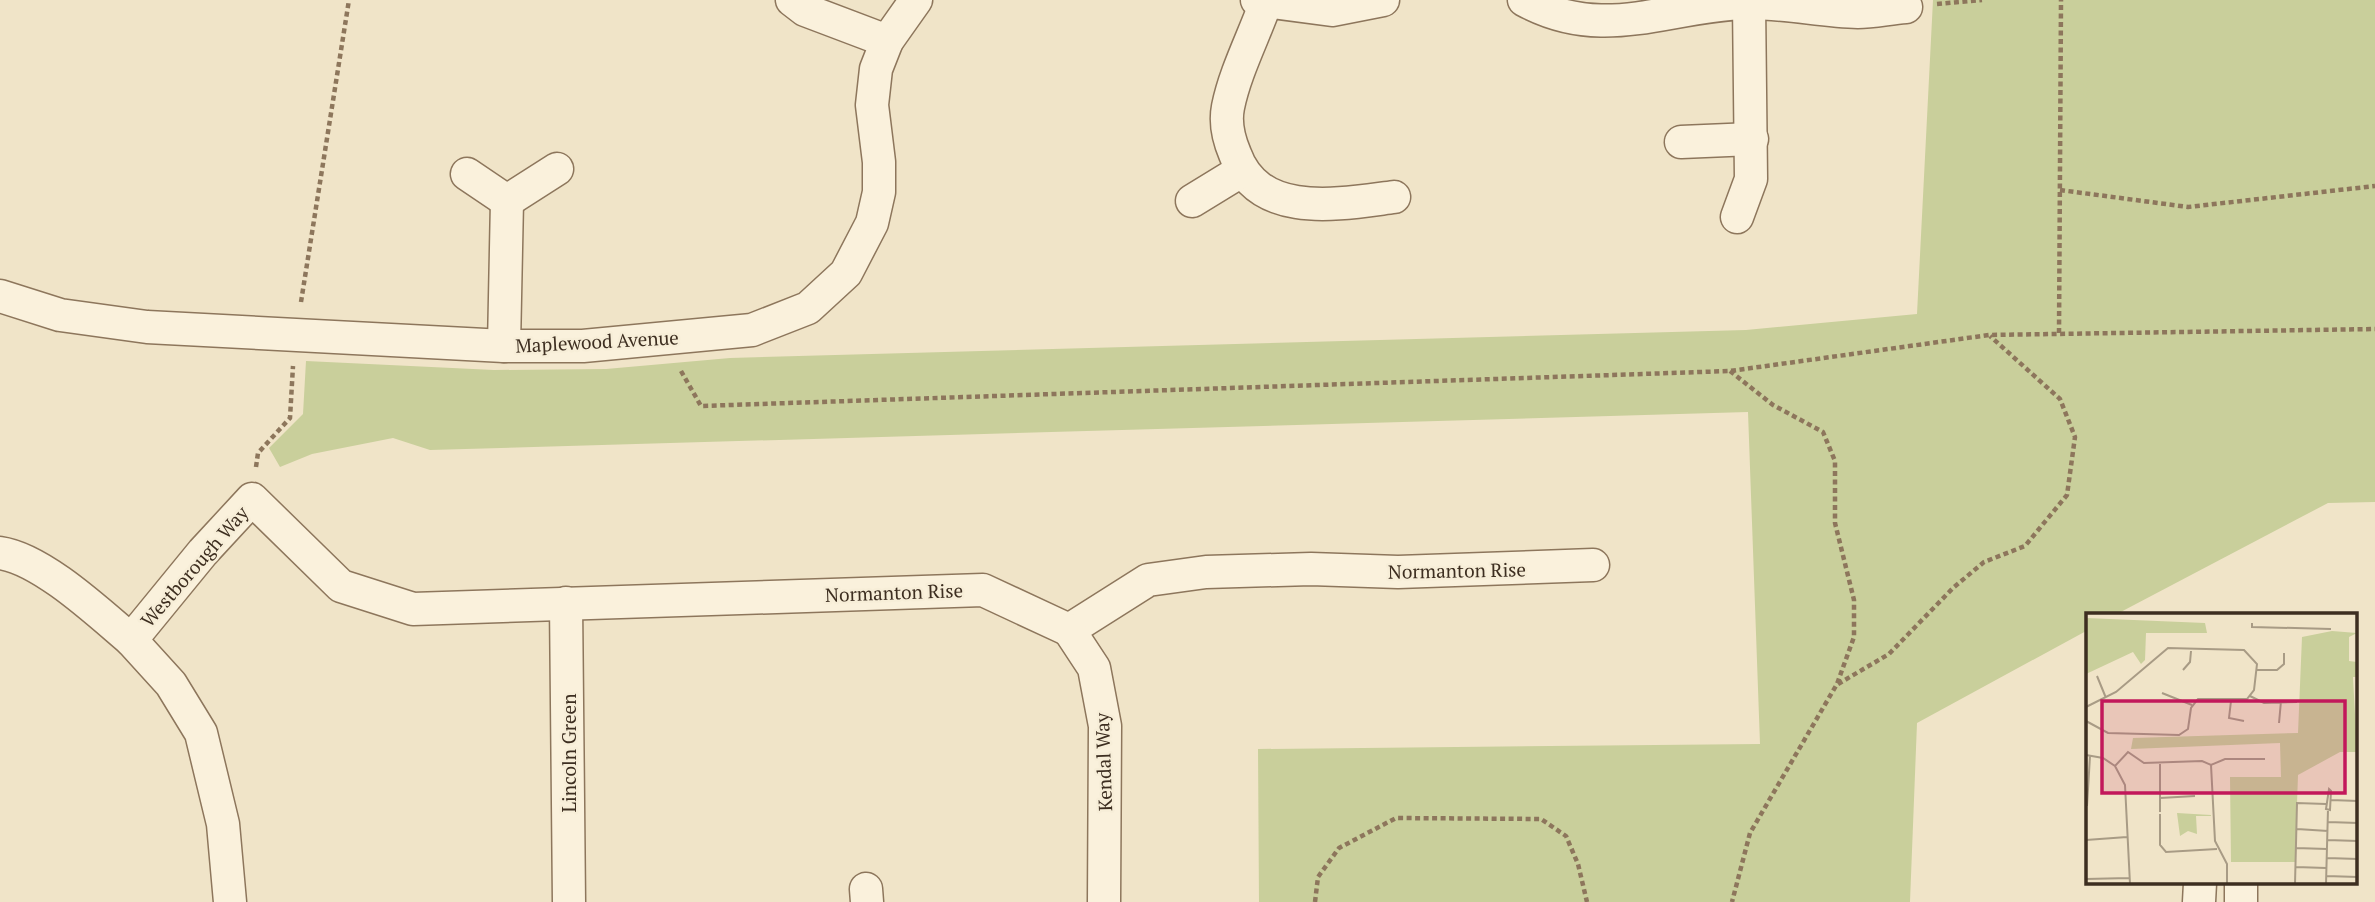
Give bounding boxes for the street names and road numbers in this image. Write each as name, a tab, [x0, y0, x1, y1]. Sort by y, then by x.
street label: Maplewood Avenue	[515, 324, 679, 358]
street label: Westborough Way	[135, 500, 254, 632]
street label: Normanton Rise	[1388, 556, 1526, 584]
street label: Normanton Rise	[825, 577, 963, 607]
street label: Lincoln Green	[556, 694, 581, 812]
street label: Kendal Way	[1089, 712, 1117, 812]

